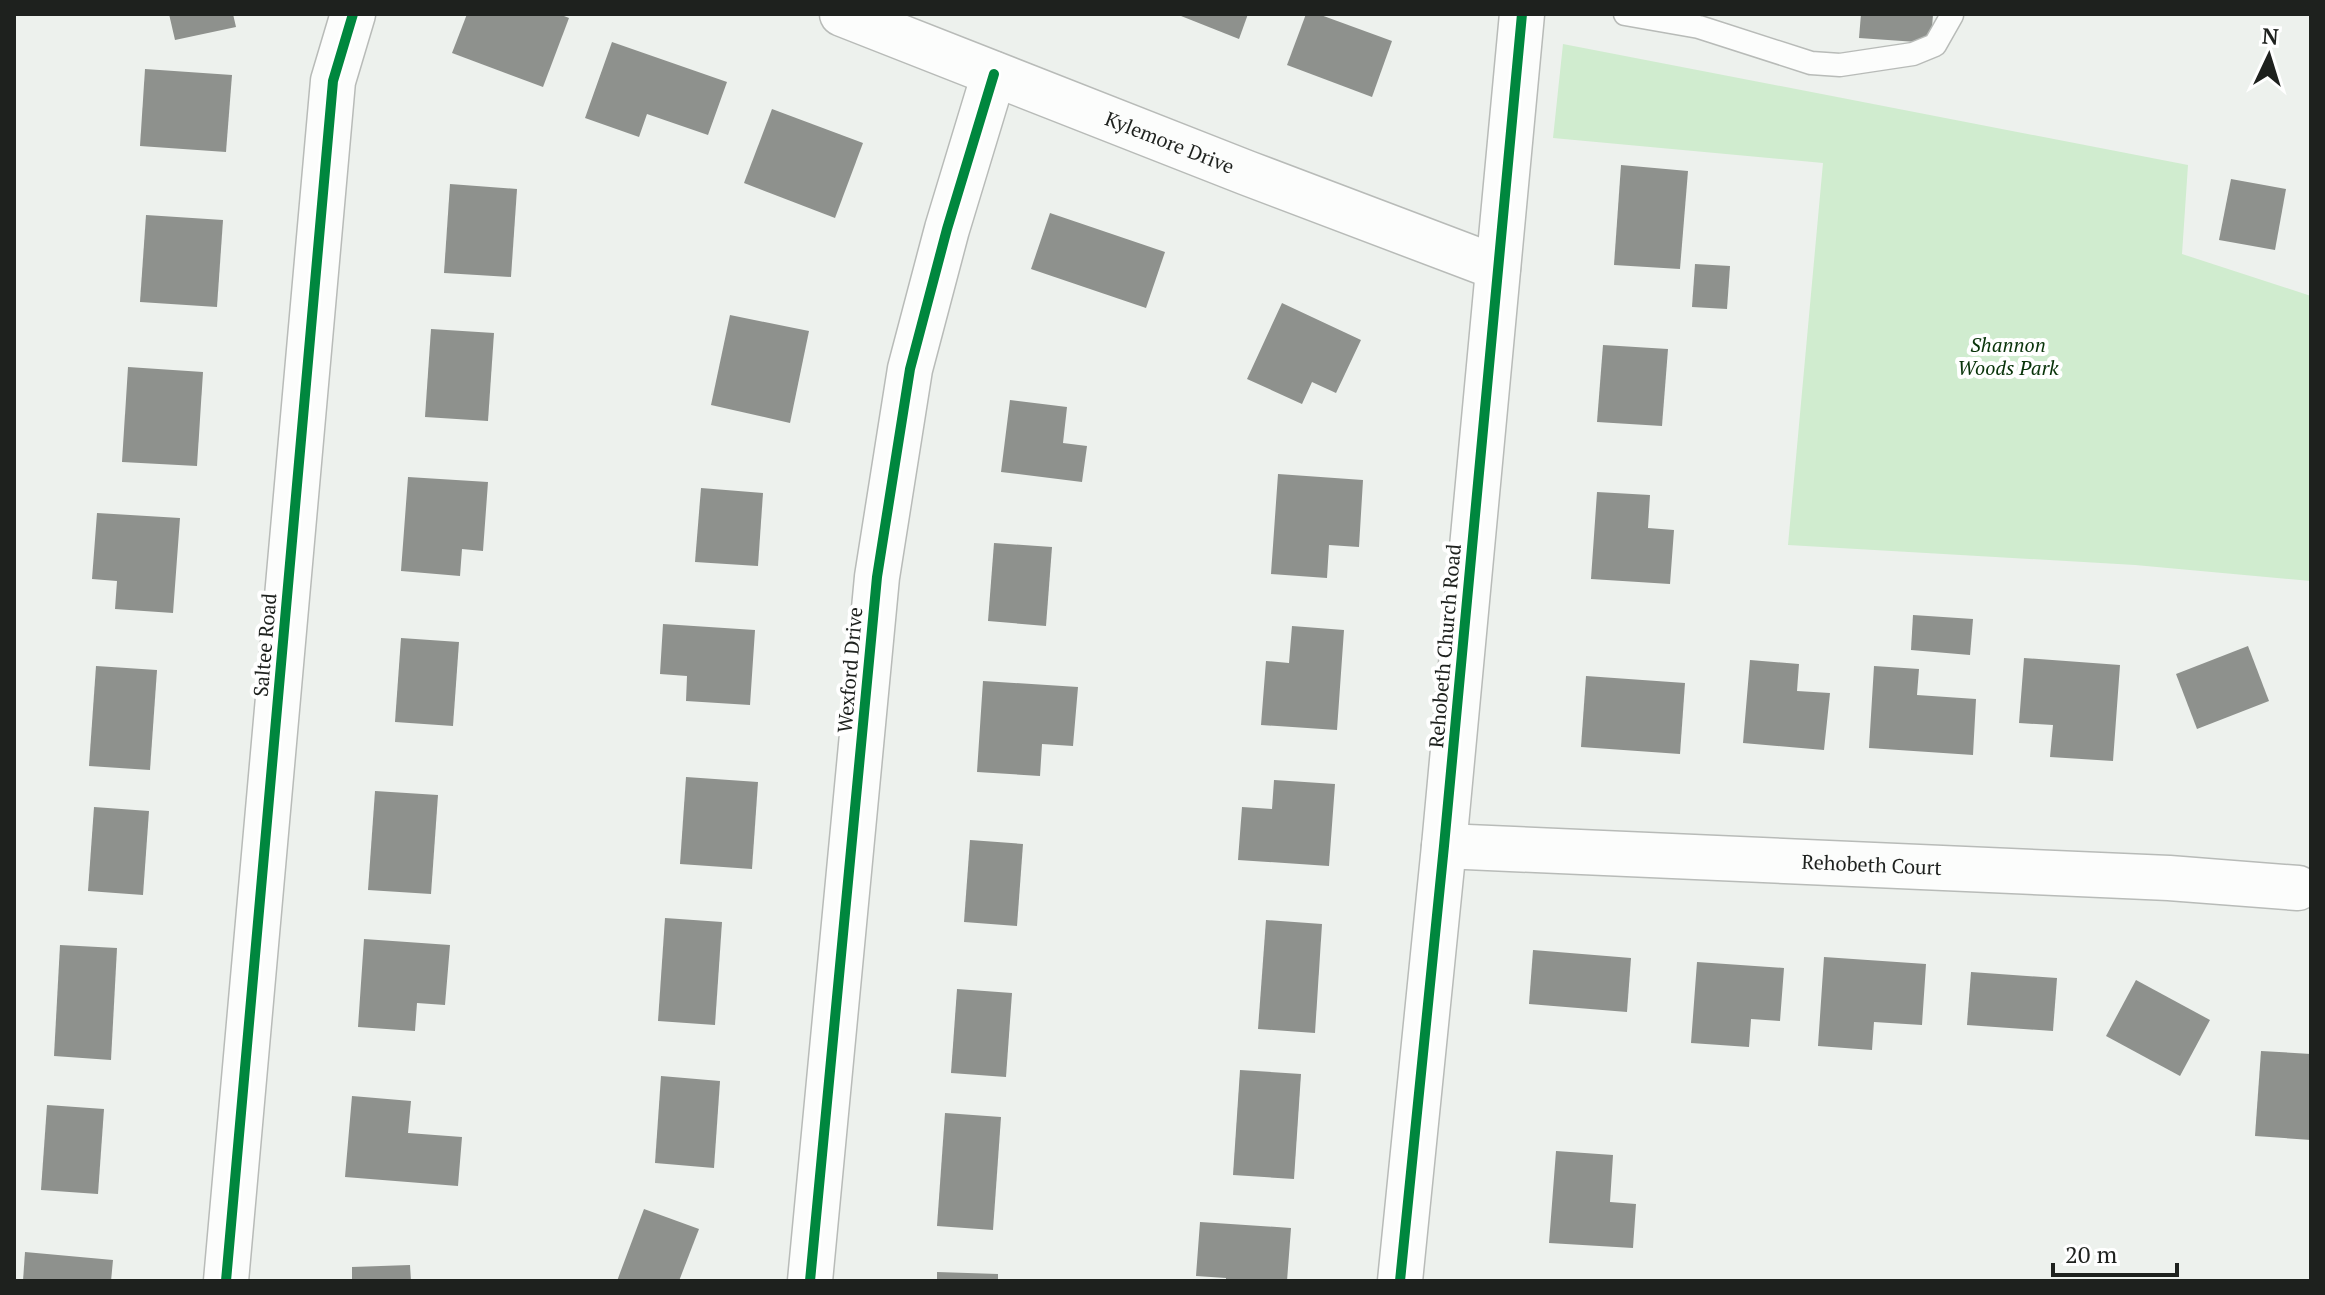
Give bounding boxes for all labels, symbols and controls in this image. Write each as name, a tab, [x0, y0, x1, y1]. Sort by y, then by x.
north arrow	[2229, 16, 2309, 96]
text: N	[2261, 21, 2280, 51]
street label: Kylemore Drive	[1101, 105, 1238, 180]
park label: Shannon Woods Park	[1957, 331, 2059, 381]
street label: Rehobeth Church Road	[1422, 543, 1467, 749]
street label: Saltee Road	[247, 592, 282, 698]
street label: Wexford Drive	[831, 606, 868, 734]
street label: Rehobeth Court	[1801, 848, 1943, 881]
scale bar	[2053, 1227, 2177, 1277]
text: 20 m	[2065, 1238, 2117, 1270]

